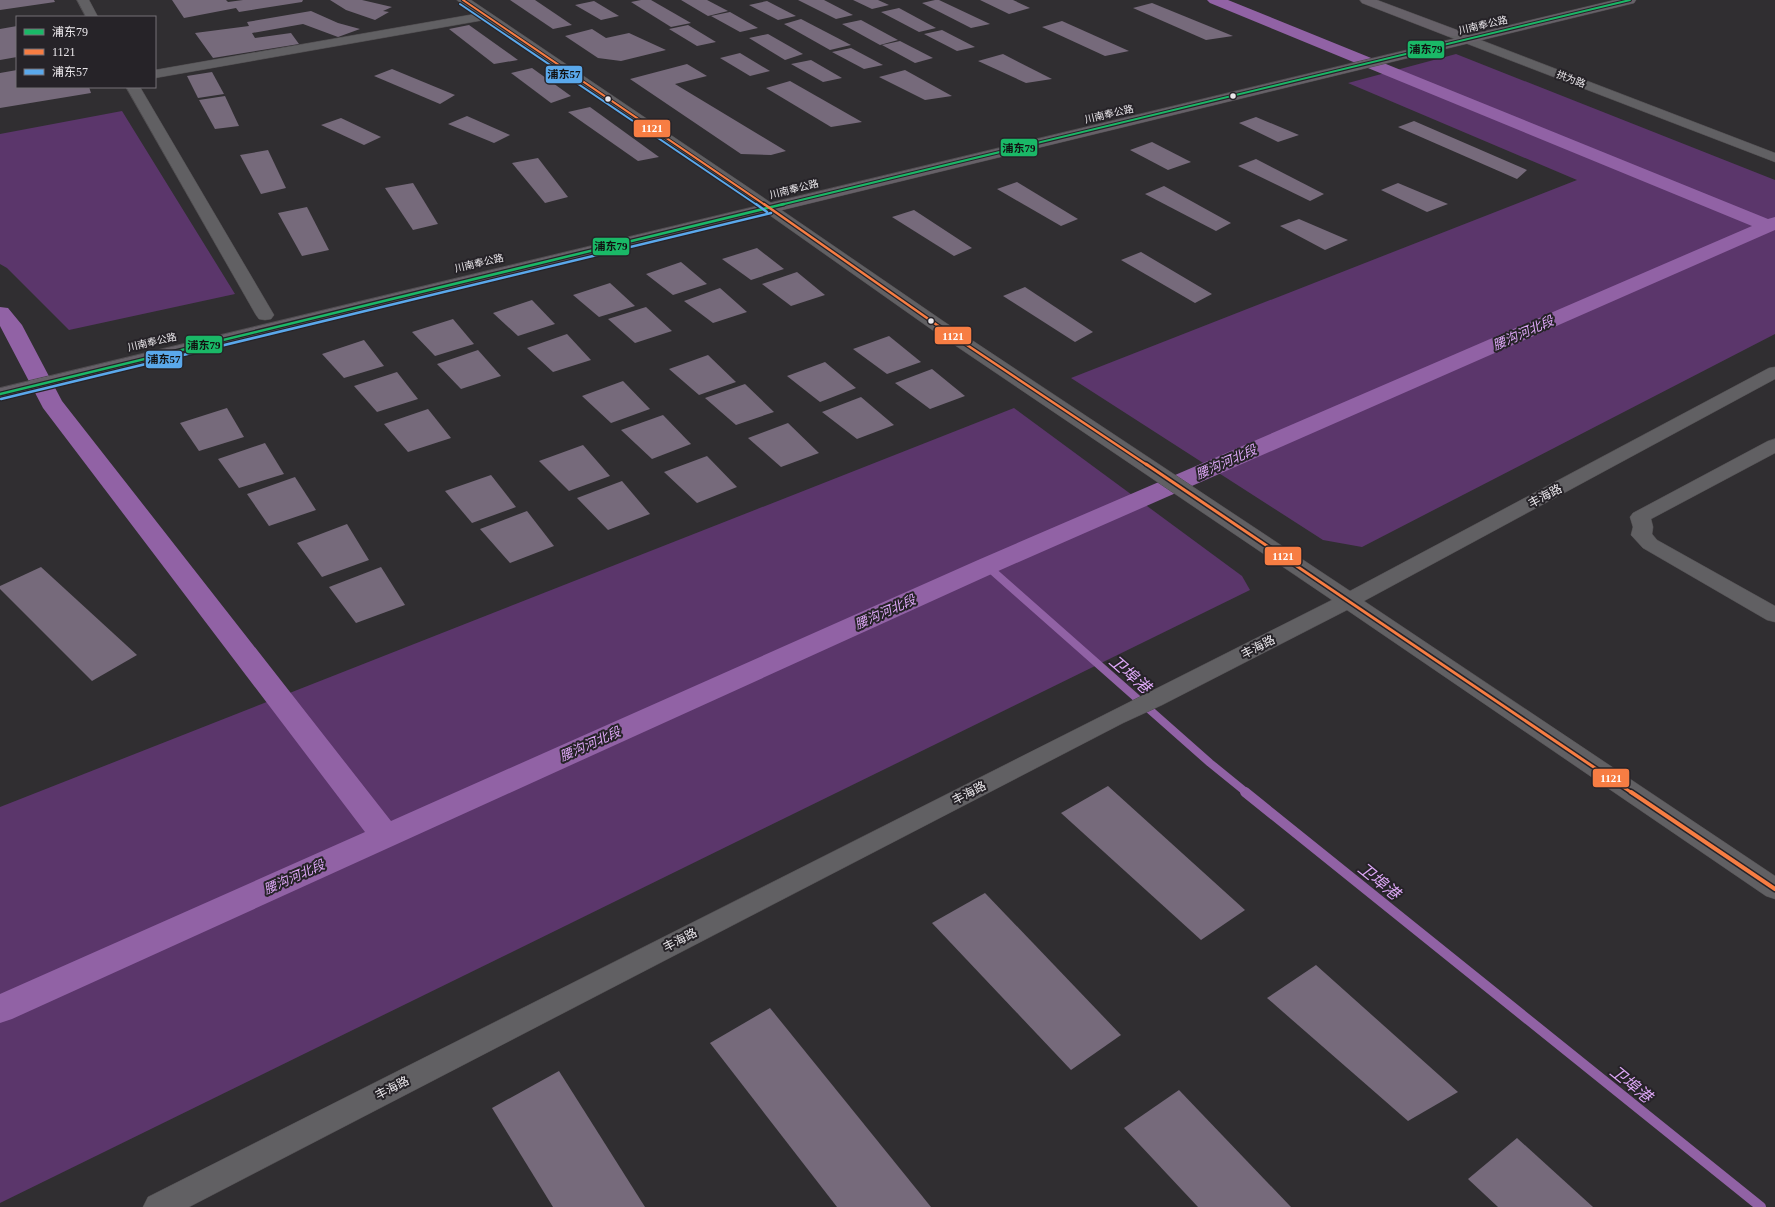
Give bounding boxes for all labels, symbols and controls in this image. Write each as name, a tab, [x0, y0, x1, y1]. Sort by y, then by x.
street label: 川南奉公路	[1457, 14, 1509, 36]
legend	[16, 16, 156, 88]
text: 浦东79	[52, 25, 88, 39]
line badge: 浦东79	[1407, 40, 1445, 59]
text: 浦东79	[1410, 43, 1443, 55]
text: 1121	[52, 45, 76, 59]
text: 浦东57	[52, 65, 88, 79]
line badge: 浦东57	[545, 65, 583, 84]
text: 浦东57	[548, 68, 581, 80]
street label: 拱为路	[1555, 68, 1587, 90]
unlabelled marker	[1228, 91, 1238, 101]
unlabelled marker	[603, 94, 613, 104]
street label: 川南奉公路	[1083, 103, 1135, 125]
line badge: 1121	[633, 119, 671, 138]
text: 1121	[641, 122, 663, 134]
line badge: 浦东79	[1000, 138, 1038, 157]
text: 浦东79	[1003, 142, 1036, 154]
street label: 川南奉公路	[768, 178, 820, 200]
line badge: 浦东79	[592, 237, 630, 256]
text: 浦东79	[595, 240, 628, 252]
street label: 川南奉公路	[453, 252, 505, 274]
water label: 腰沟河北段	[1490, 312, 1558, 353]
unlabelled marker	[926, 316, 936, 326]
line badge: 1121	[934, 326, 972, 345]
text: 1121	[942, 330, 964, 342]
street label: 川南奉公路	[126, 331, 178, 353]
line badge: 浦东79	[185, 335, 223, 354]
text: 浦东79	[188, 339, 221, 351]
line badge: 浦东57	[145, 350, 183, 369]
text: 浦东57	[148, 353, 181, 365]
water label: 腰沟河北段	[1193, 441, 1261, 482]
street label: 丰海路	[1526, 481, 1564, 511]
line badge: 1121	[1264, 546, 1302, 566]
text: 1121	[1272, 550, 1294, 562]
water label: 腰沟河北段	[852, 591, 920, 632]
street label: 丰海路	[1239, 633, 1277, 661]
water label: 卫埠港	[1106, 652, 1155, 697]
water label: 腰沟河北段	[557, 723, 625, 764]
line badge: 1121	[1592, 768, 1630, 788]
text: 1121	[1600, 772, 1622, 784]
street label: 丰海路	[950, 779, 988, 807]
water label: 腰沟河北段	[261, 856, 329, 897]
water label: 卫埠港	[1355, 859, 1405, 904]
street label: 丰海路	[661, 926, 699, 954]
water label: 卫埠港	[1607, 1062, 1657, 1107]
street label: 丰海路	[373, 1074, 411, 1102]

